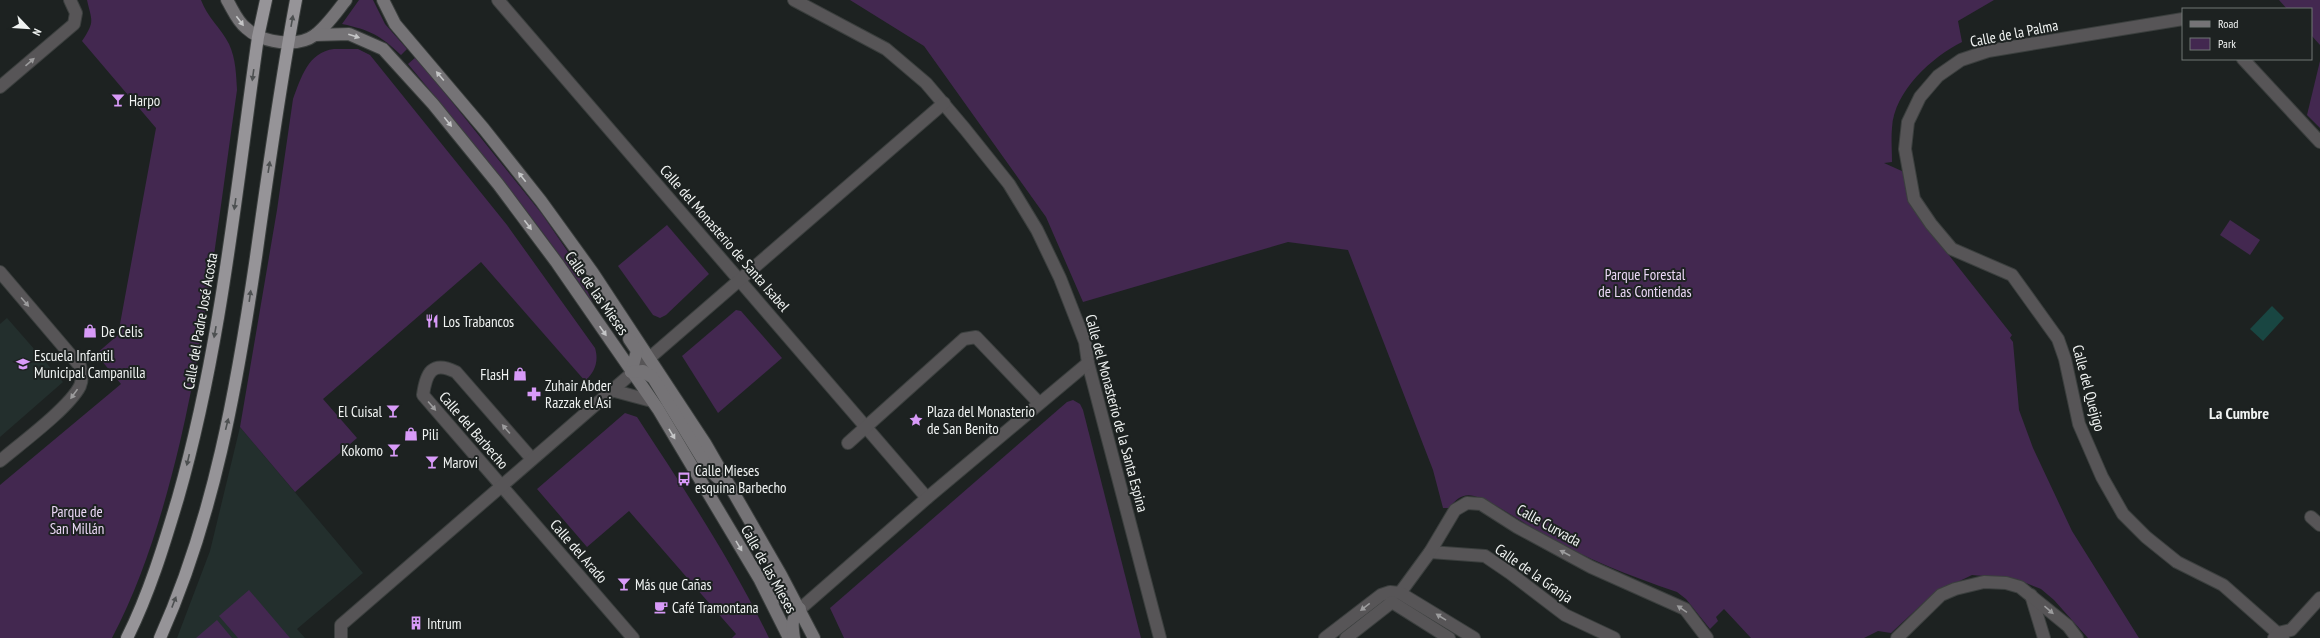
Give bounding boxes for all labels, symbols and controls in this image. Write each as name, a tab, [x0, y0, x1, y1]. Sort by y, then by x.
north arrow	[8, 8, 48, 48]
legend	[2182, 8, 2312, 60]
one-way arrow	[236, 15, 244, 26]
one-way arrow	[289, 15, 295, 27]
street label: Calle de la Palma	[1968, 15, 2060, 51]
text: Road	[2218, 16, 2238, 31]
text: N	[29, 27, 45, 38]
one-way arrow	[348, 33, 360, 39]
text: Park	[2218, 36, 2236, 51]
one-way arrow	[24, 57, 35, 66]
one-way arrow	[250, 69, 256, 81]
one-way arrow	[435, 71, 444, 81]
place label: Harpo	[129, 91, 160, 110]
bar icon: Harpo	[110, 92, 126, 108]
one-way arrow	[444, 117, 452, 128]
one-way arrow	[266, 161, 272, 173]
street label: Calle del Monasterio de Santa Isabel	[656, 161, 794, 316]
one-way arrow	[518, 171, 526, 182]
one-way arrow	[232, 198, 238, 210]
one-way arrow	[524, 219, 532, 230]
street label: Calle de las Mieses	[561, 247, 633, 339]
street label: Calle del Padre José Acosta	[179, 251, 221, 391]
park label: Parque Forestal de Las Contiendas	[1598, 265, 1692, 301]
one-way arrow	[247, 290, 253, 302]
one-way arrow	[21, 297, 30, 307]
place label: Los Trabancos	[443, 312, 514, 331]
street label: Calle del Monasterio de la Santa Espina	[1081, 312, 1153, 514]
restaurant icon: Los Trabancos	[424, 313, 440, 329]
place label: De Celis	[101, 322, 143, 341]
shop icon: De Celis	[82, 323, 98, 339]
one-way arrow	[599, 325, 607, 336]
one-way arrow	[212, 326, 218, 339]
street label: Calle del Quejigo	[2068, 343, 2110, 433]
place label: Escuela Infantil Municipal Campanilla	[34, 346, 146, 382]
school or university icon: Escuela Infantil Municipal Campanilla	[15, 356, 31, 372]
place label: FlasH	[480, 365, 509, 384]
shop icon: FlasH	[512, 366, 528, 382]
place label: Zuhair Abder Razzak el Asi	[545, 376, 612, 412]
pharmacy icon: Zuhair Abder Razzak el Asi	[526, 386, 542, 402]
street label: Calle del Barbecho	[435, 387, 513, 473]
one-way arrow	[70, 389, 78, 400]
one-way arrow	[427, 401, 437, 411]
place label: El Cuisal	[338, 402, 382, 421]
place label: Plaza del Monasterio de San Benito	[927, 402, 1035, 438]
bar icon: El Cuisal	[385, 403, 401, 419]
district label: La Cumbre	[2209, 403, 2269, 423]
place icon: Plaza del Monasterio de San Benito	[908, 412, 924, 428]
one-way arrow	[225, 418, 231, 430]
one-way arrow	[501, 424, 510, 435]
place label: Pili	[422, 425, 439, 444]
shop icon: Pili	[403, 426, 419, 442]
one-way arrow	[669, 428, 676, 440]
place label: Kokomo	[341, 441, 383, 460]
bar icon: Kokomo	[386, 442, 402, 458]
place label: Marovi	[443, 453, 478, 472]
one-way arrow	[185, 454, 191, 466]
bar icon: Marovi	[424, 454, 440, 470]
place label: Calle Mieses esquina Barbecho	[695, 461, 786, 497]
bus stop icon: Calle Mieses esquina Barbecho	[676, 471, 692, 487]
street label: Calle Curvada	[1513, 500, 1585, 550]
park label: Parque de San Millán	[50, 502, 104, 538]
street label: Calle del Arado	[546, 515, 612, 587]
street label: Calle de las Mieses	[737, 522, 801, 616]
street label: Calle de la Granja	[1491, 539, 1577, 607]
one-way arrow	[735, 541, 743, 551]
one-way arrow	[1559, 550, 1571, 556]
place label: Más que Cañas	[635, 575, 712, 594]
bar icon: Más que Cañas	[616, 576, 632, 592]
one-way arrow	[172, 595, 178, 607]
place label: Café Tramontana	[672, 598, 758, 617]
cafe icon: Café Tramontana	[653, 599, 669, 615]
one-way arrow	[1360, 603, 1371, 611]
one-way arrow	[1676, 605, 1687, 612]
one-way arrow	[2044, 606, 2055, 615]
place label: Intrum	[427, 614, 462, 633]
one-way arrow	[1435, 614, 1447, 621]
building icon: Intrum	[408, 615, 424, 631]

